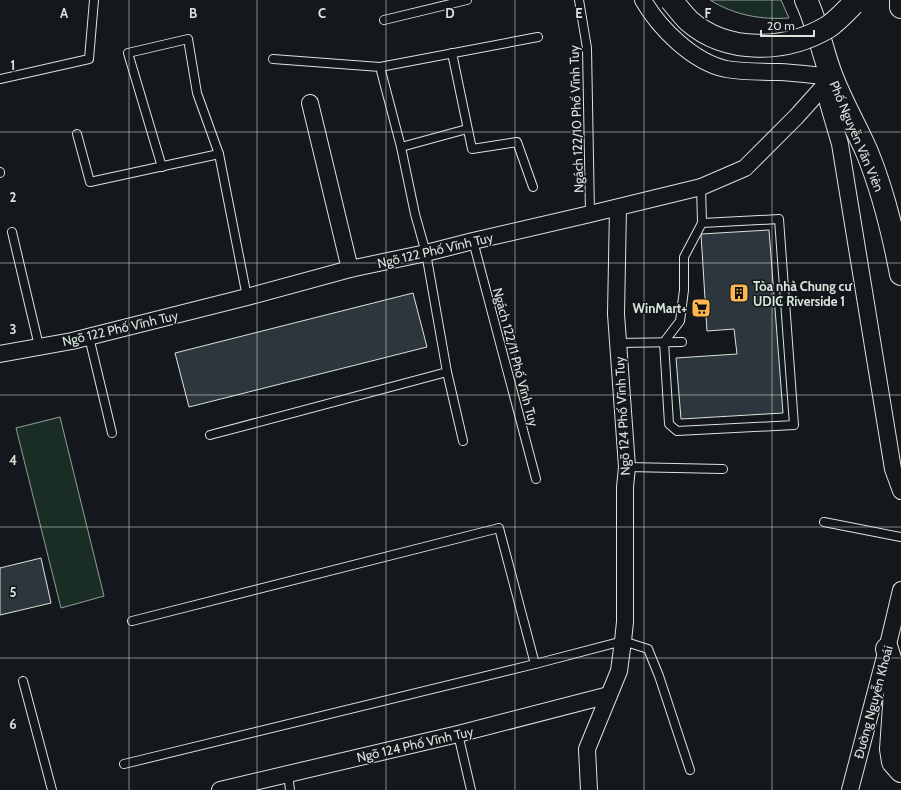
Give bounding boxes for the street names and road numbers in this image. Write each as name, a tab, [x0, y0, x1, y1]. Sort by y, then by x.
street label: Ngách 122/10 Phố Vĩnh Tuy	[565, 44, 587, 193]
street label: Phố Nguyễn Văn Viên	[826, 78, 888, 194]
street label: Ngõ 122 Phố Vĩnh Tuy	[375, 229, 495, 271]
street label: Ngách 122/11 Phố Vĩnh Tuy	[490, 286, 542, 429]
street label: Ngõ 122 Phố Vĩnh Tuy	[60, 307, 180, 349]
street label: Ngõ 124 Phố Vĩnh Tuy	[611, 356, 633, 476]
street label: Đường Nguyễn Khoái	[850, 644, 896, 760]
street label: Ngõ 124 Phố Vĩnh Tuy	[355, 723, 475, 765]

